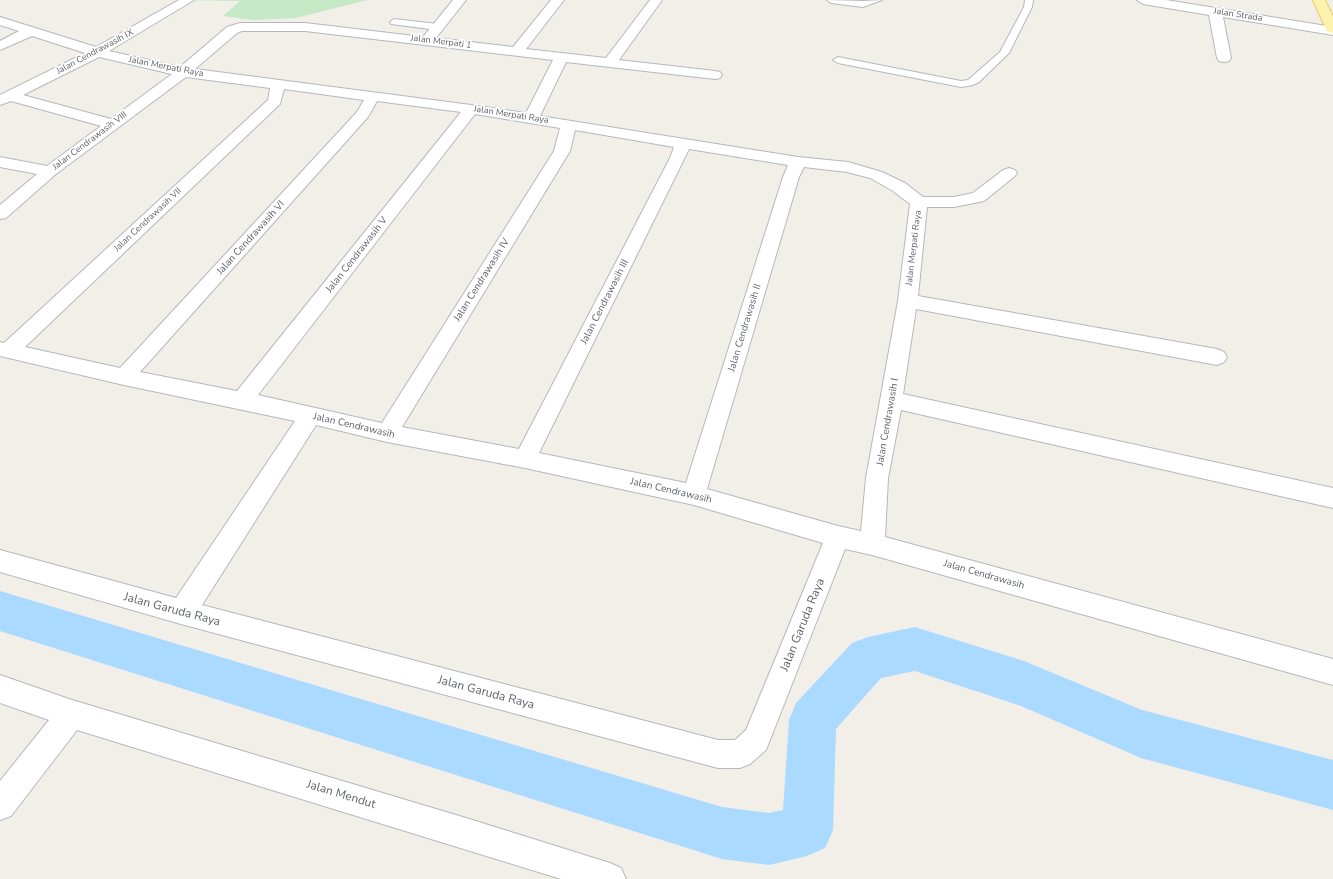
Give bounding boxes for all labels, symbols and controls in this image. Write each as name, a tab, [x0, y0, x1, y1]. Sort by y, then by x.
street label: Jalan Strada	[1213, 6, 1263, 24]
street label: Jalan Cendrawasih IX	[55, 27, 135, 77]
street label: Jalan Merpati 1	[410, 33, 472, 51]
street label: Jalan Merpati Raya	[128, 54, 204, 80]
street label: Jalan Merpati Raya	[473, 104, 549, 126]
street label: Jalan Cendrawasih VIII	[51, 109, 129, 173]
street label: Jalan Cendrawasih VII	[112, 186, 184, 254]
street label: Jalan Cendrawasih VI	[215, 199, 287, 277]
street label: Jalan Merpati Raya	[904, 210, 924, 286]
street label: Jalan Cendrawasih V	[324, 215, 390, 295]
street label: Jalan Cendrawasih IV	[452, 236, 512, 324]
street label: Jalan Cendrawasih III	[578, 258, 632, 346]
street label: Jalan Cendrawasih II	[726, 283, 764, 373]
street label: Jalan Cendrawasih I	[874, 377, 902, 467]
street label: Jalan Cendrawasih	[312, 411, 396, 441]
street label: Jalan Cendrawasih	[629, 476, 713, 506]
street label: Jalan Cendrawasih	[942, 558, 1026, 592]
street label: Jalan Garuda Raya	[778, 576, 828, 674]
street label: Jalan Garuda Raya	[122, 590, 222, 630]
street label: Jalan Garuda Raya	[436, 673, 536, 713]
street label: Jalan Mendut	[305, 778, 377, 812]

